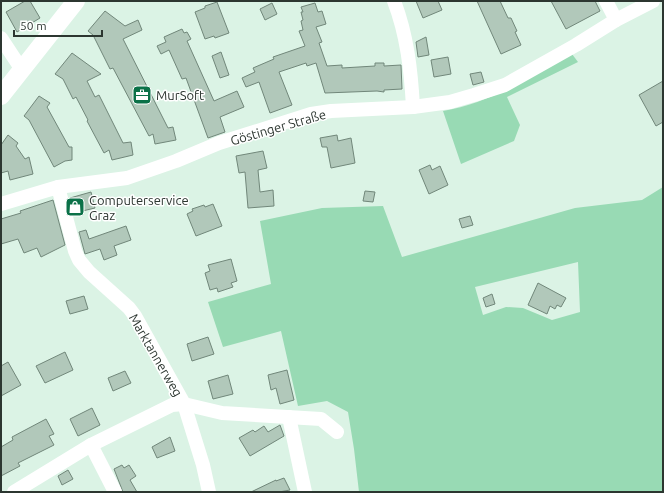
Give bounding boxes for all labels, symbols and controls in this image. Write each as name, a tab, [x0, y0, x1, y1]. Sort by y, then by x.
scale bar	[14, 12, 102, 38]
text: 50 m	[20, 19, 47, 32]
office icon: MurSoft	[131, 84, 153, 106]
place label: MurSoft	[156, 88, 204, 102]
street label: Göstinger Straße	[229, 107, 327, 147]
place label: Computerservice Graz	[89, 193, 189, 222]
shop icon: Computerservice Graz	[64, 196, 86, 218]
street label: Marktannerweg	[127, 311, 185, 399]

